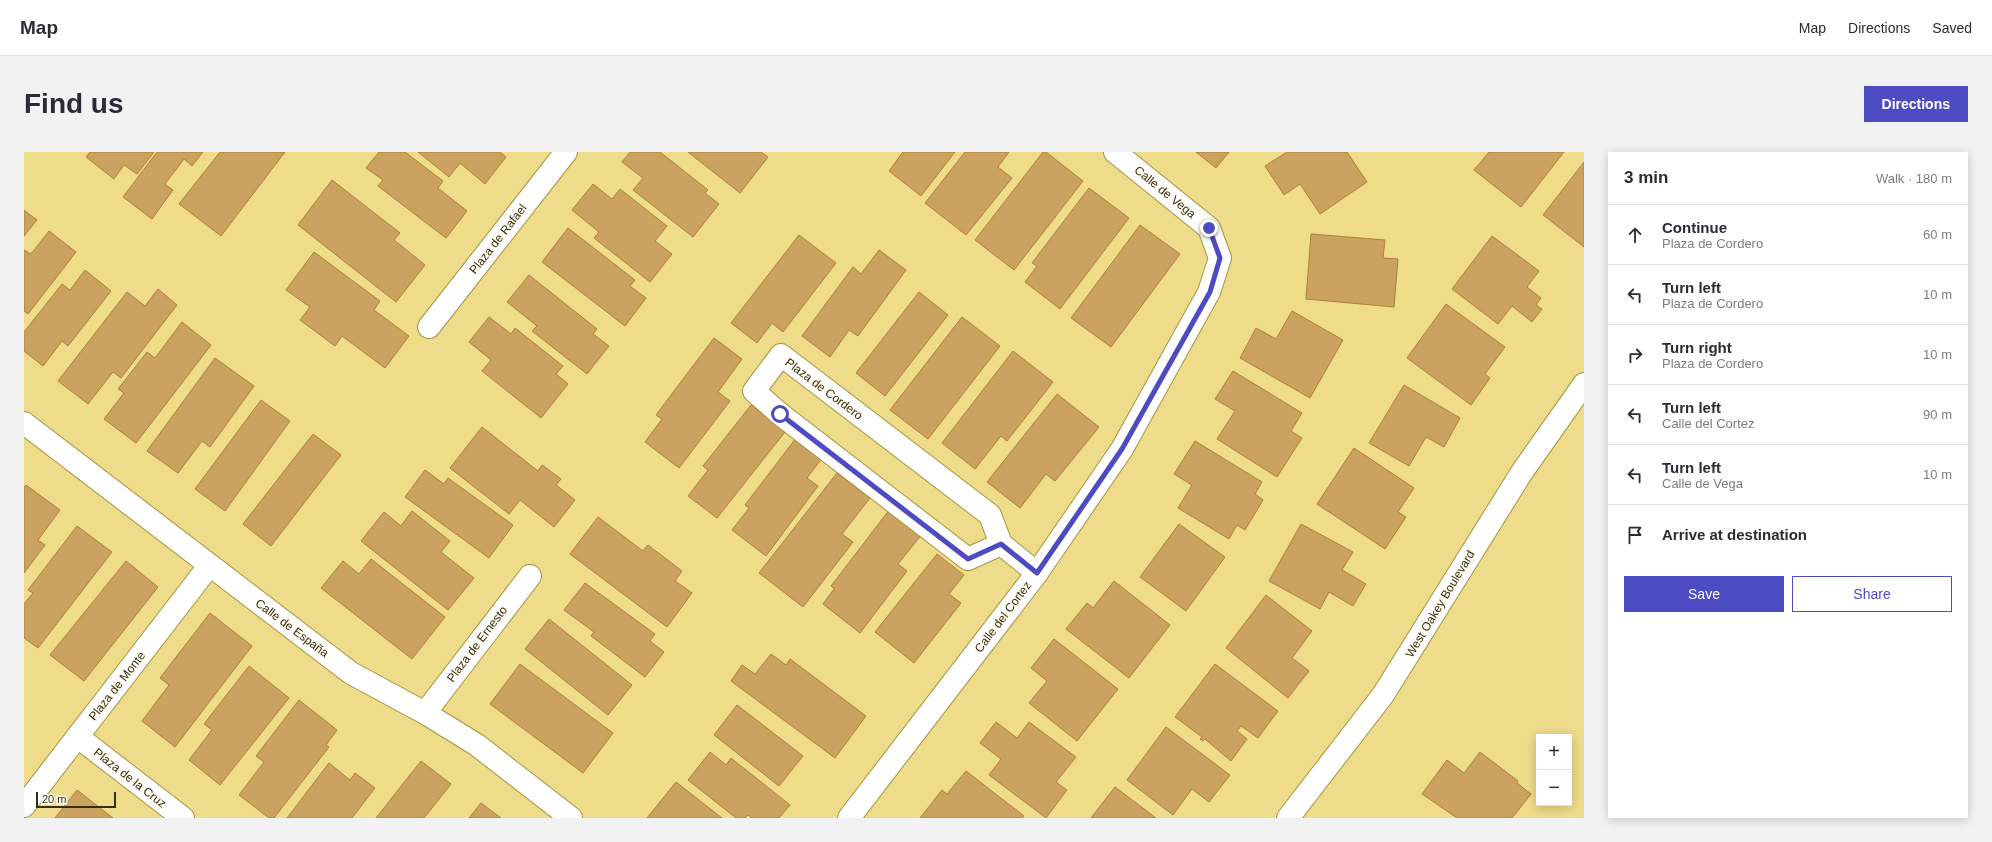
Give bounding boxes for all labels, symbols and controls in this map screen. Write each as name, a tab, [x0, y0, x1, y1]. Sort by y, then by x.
text: Map	[20, 17, 58, 38]
text: Map	[1799, 20, 1826, 36]
text: Directions	[1848, 20, 1910, 36]
text: Saved	[1932, 20, 1972, 36]
button: Directions	[1864, 86, 1968, 122]
text: Find us	[24, 88, 124, 119]
street label: Calle de Vega	[1132, 163, 1199, 221]
text: 3 min	[1624, 168, 1668, 187]
text: Walk · 180 m	[1876, 171, 1952, 186]
street label: Plaza de Rafael	[466, 201, 530, 277]
route end	[1200, 219, 1218, 237]
text: Continue	[1662, 219, 1727, 236]
icon: ahead	[1624, 224, 1646, 246]
text: 60 m	[1923, 227, 1952, 242]
text: Plaza de Cordero	[1662, 236, 1763, 251]
text: Turn left	[1662, 279, 1721, 296]
icon: left	[1624, 284, 1646, 306]
text: 10 m	[1923, 287, 1952, 302]
text: Plaza de Cordero	[1662, 296, 1763, 311]
text: Turn right	[1662, 339, 1732, 356]
icon: right	[1624, 344, 1646, 366]
text: 10 m	[1923, 347, 1952, 362]
street label: Plaza de Cordero	[782, 355, 866, 423]
text: Plaza de Cordero	[1662, 356, 1763, 371]
text: Turn left	[1662, 399, 1721, 416]
icon: left	[1624, 404, 1646, 426]
route start	[771, 405, 789, 423]
text: 90 m	[1923, 407, 1952, 422]
text: Calle del Cortez	[1662, 416, 1755, 431]
text: Turn left	[1662, 459, 1721, 476]
icon: left	[1624, 464, 1646, 486]
text: 10 m	[1923, 467, 1952, 482]
text: Calle de Vega	[1662, 476, 1743, 491]
icon: arrive	[1624, 524, 1646, 546]
text: Arrive at destination	[1662, 526, 1807, 543]
street label: West Oakey Boulevard	[1402, 548, 1478, 660]
button: Save	[1624, 576, 1784, 612]
button: Share	[1792, 576, 1952, 612]
street label: Calle del Cortez	[972, 579, 1034, 655]
street label: Calle de España	[253, 596, 332, 660]
street label: Plaza de Ernesto	[444, 603, 510, 685]
street label: Plaza de Monte	[86, 649, 148, 723]
map controls	[1536, 734, 1572, 806]
button: +	[1536, 734, 1572, 770]
street label: Plaza de la Cruz	[91, 745, 169, 811]
button: −	[1536, 770, 1572, 806]
scale bar	[36, 790, 116, 809]
text: 20 m	[42, 793, 66, 805]

